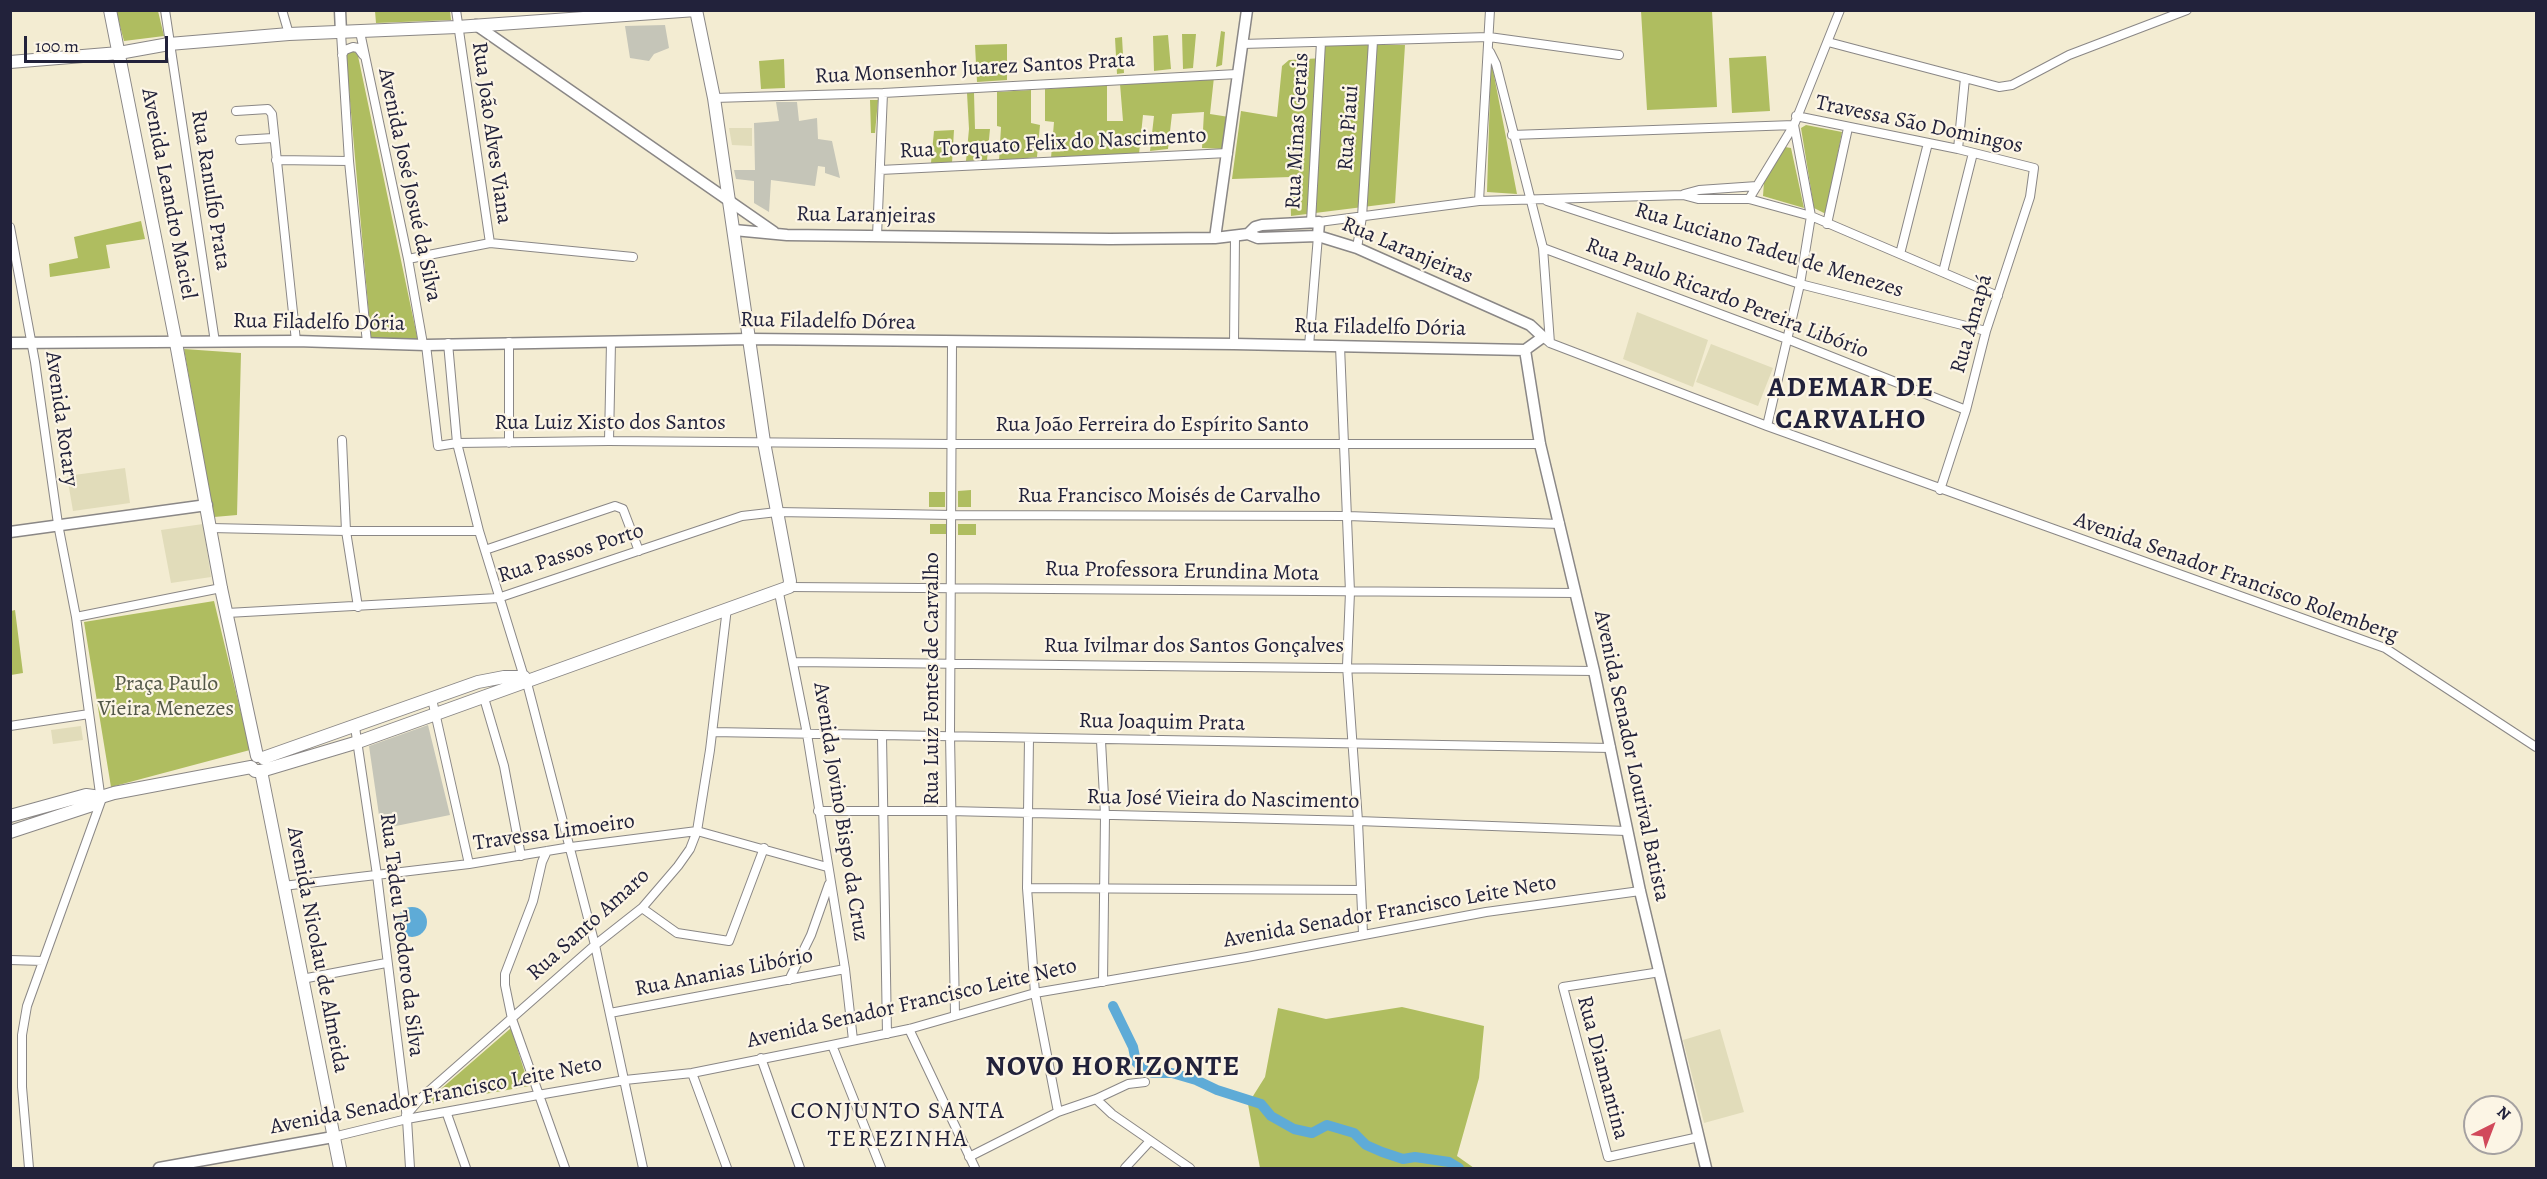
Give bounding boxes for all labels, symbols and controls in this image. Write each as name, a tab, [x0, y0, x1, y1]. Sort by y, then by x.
scale bar	[27, 24, 171, 62]
text: 100 m	[35, 34, 79, 58]
street label: Rua João Alves Viana	[465, 40, 517, 226]
street label: Rua Monsenhor Juarez Santos Prata	[814, 47, 1136, 91]
street label: Rua Minas Gerais	[1281, 52, 1315, 210]
street label: Avenida José Josué da Silva	[371, 66, 447, 304]
street label: Rua Piaui	[1333, 84, 1365, 172]
street label: Avenida Leandro Maciel	[135, 86, 201, 302]
street label: Travessa São Domingos	[1813, 90, 2025, 160]
street label: Rua Ranulfo Prata	[184, 108, 236, 272]
street label: Rua Torquato Felix do Nascimento	[899, 123, 1207, 165]
street label: Rua Luciano Tadeu de Menezes	[1632, 198, 1906, 304]
street label: Rua Laranjeiras	[796, 202, 936, 230]
street label: Rua Laranjeiras	[1337, 211, 1477, 291]
street label: Rua Paulo Ricardo Pereira Libório	[1582, 233, 1872, 365]
street label: Rua Amapá	[1945, 271, 1999, 377]
street label: Rua Filadelfo Dórea	[740, 307, 916, 337]
street label: Rua Filadelfo Dória	[233, 308, 405, 338]
street label: Rua Filadelfo Dória	[1294, 313, 1466, 343]
street label: Avenida Rotary	[38, 350, 84, 488]
district label: ADEMAR DE CARVALHO	[1767, 372, 1935, 438]
street label: Rua Luiz Xisto dos Santos	[494, 411, 726, 437]
street label: Rua João Ferreira do Espírito Santo	[995, 413, 1309, 439]
street label: Rua Francisco Moisés de Carvalho	[1017, 484, 1321, 510]
street label: Avenida Senador Francisco Rolemberg	[2070, 507, 2402, 649]
street label: Rua Passos Porto	[495, 518, 647, 590]
street label: Rua Luiz Fontes de Carvalho	[920, 552, 946, 806]
street label: Rua Professora Erundina Mota	[1044, 556, 1320, 588]
street label: Avenida Senador Lourival Batista	[1587, 608, 1675, 904]
street label: Rua Ivilmar dos Santos Gonçalves	[1044, 634, 1344, 660]
park label: Praça Paulo Vieira Menezes	[98, 672, 234, 724]
street label: Avenida Jovino Bispo da Cruz	[806, 681, 874, 943]
street label: Rua Joaquim Prata	[1078, 708, 1246, 738]
street label: Rua José Vieira do Nascimento	[1086, 784, 1360, 816]
street label: Travessa Limoeiro	[472, 809, 636, 857]
street label: Rua Tadeu Teodoro da Silva	[373, 812, 429, 1058]
street label: Avenida Nicolau de Almeida	[280, 825, 354, 1075]
street label: Rua Santo Amaro	[522, 863, 656, 987]
street label: Avenida Senador Francisco Leite Neto	[1222, 870, 1558, 954]
street label: Rua Ananias Libório	[633, 943, 815, 1003]
street label: Avenida Senador Francisco Leite Neto	[745, 953, 1079, 1055]
street label: Rua Diamantina	[1570, 993, 1634, 1143]
street label: Avenida Senador Francisco Leite Neto	[268, 1051, 604, 1141]
district label: NOVO HORIZONTE	[985, 1051, 1241, 1085]
north arrow	[2463, 1095, 2523, 1155]
district label: CONJUNTO SANTA TEREZINHA	[791, 1098, 1005, 1154]
text: N	[2492, 1101, 2515, 1125]

